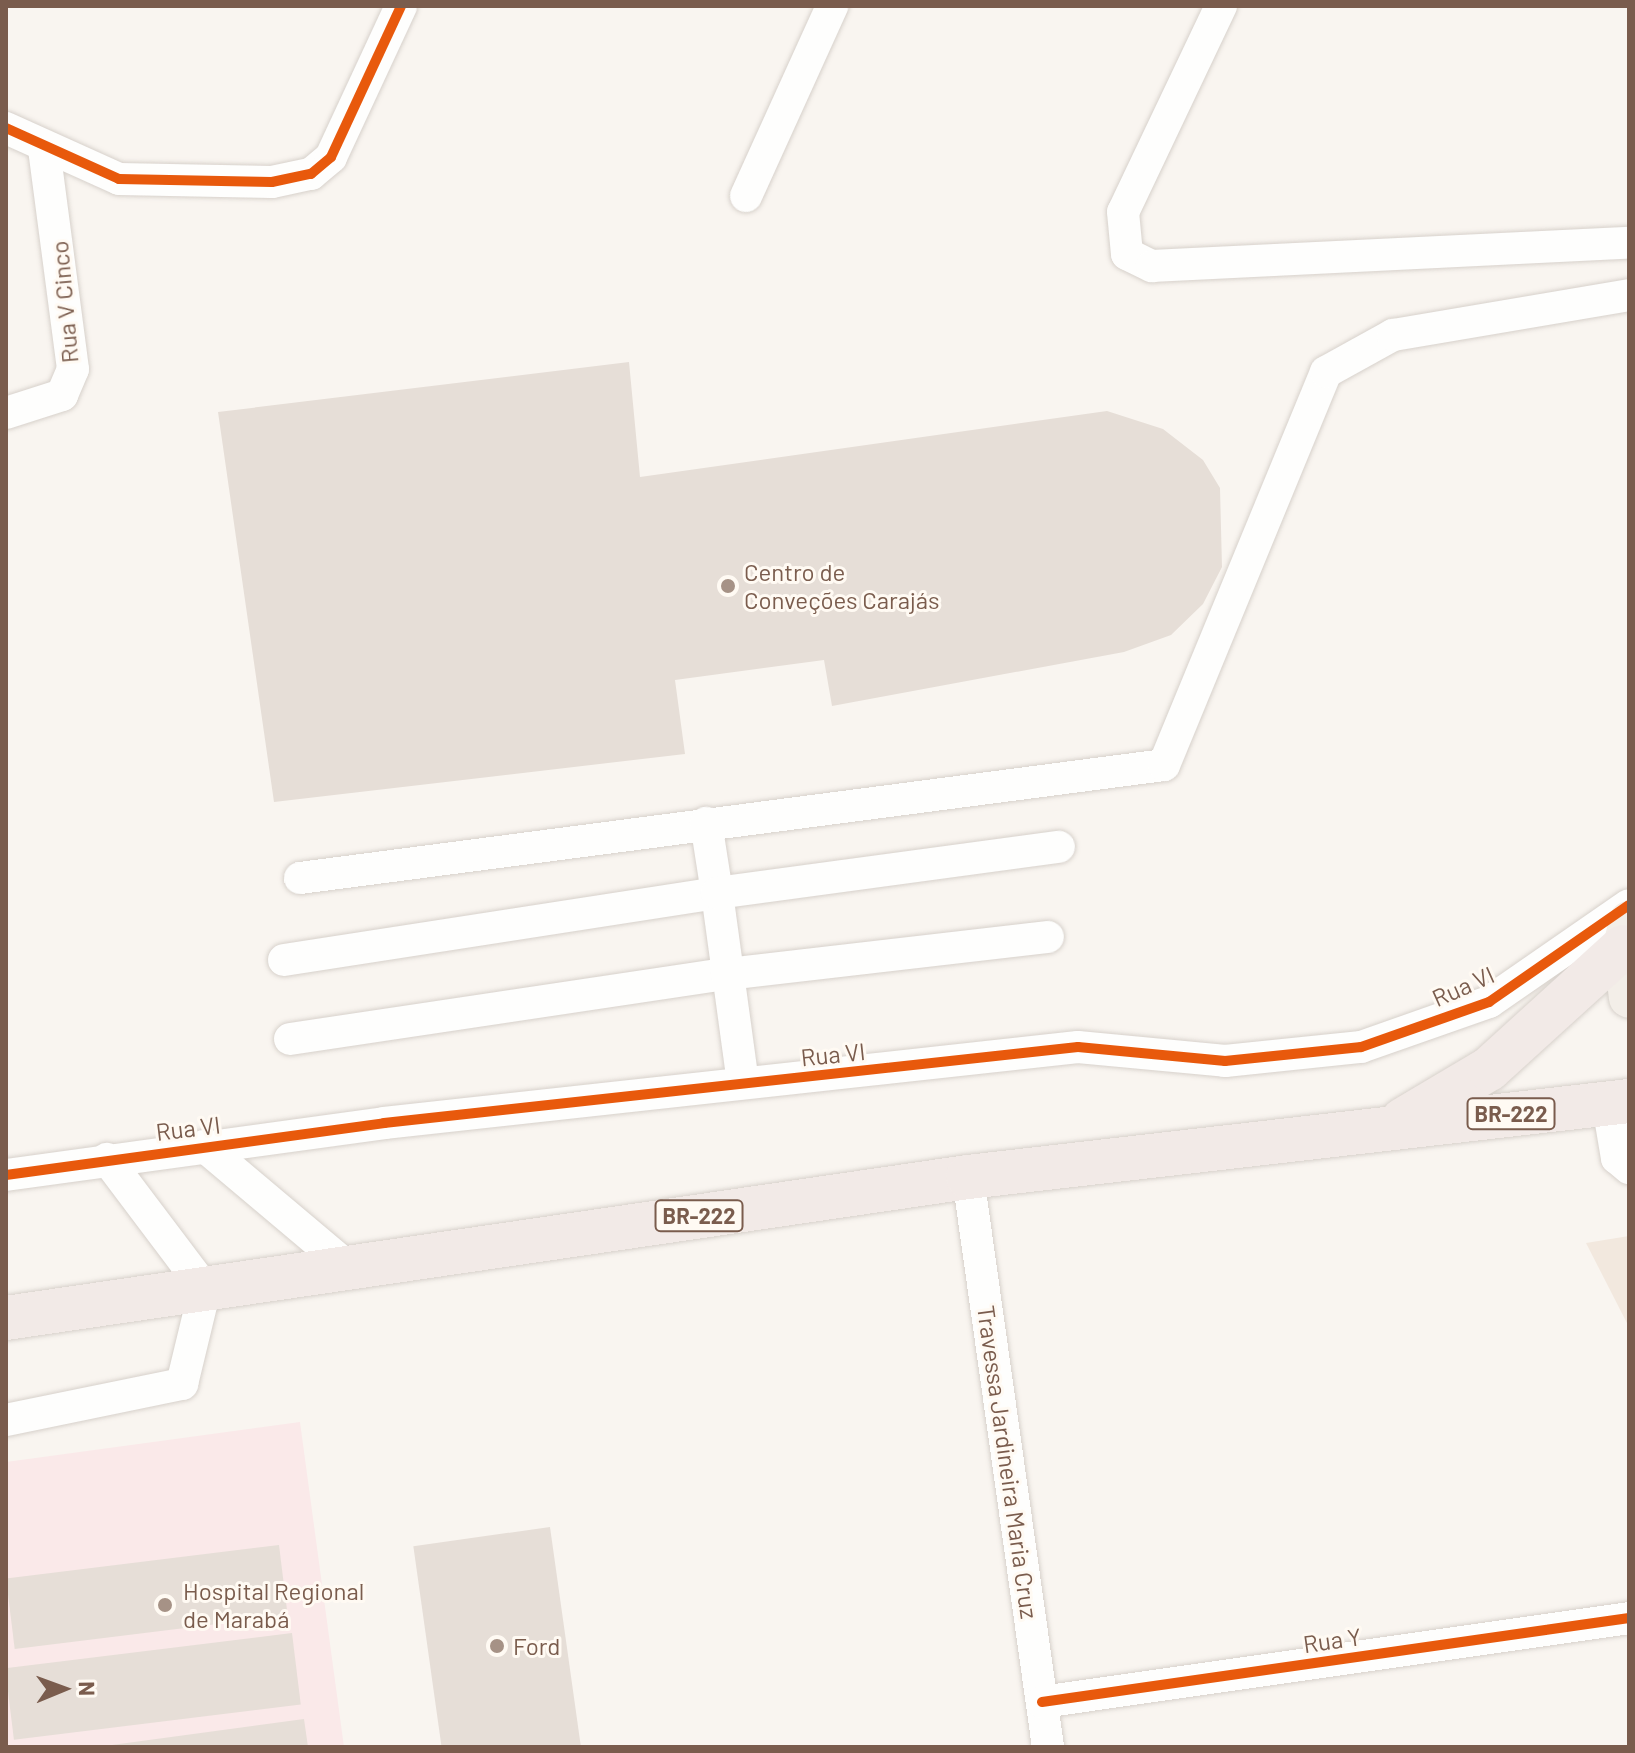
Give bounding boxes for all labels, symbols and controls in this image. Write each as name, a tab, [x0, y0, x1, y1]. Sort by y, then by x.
street label: Rua V Cinco	[44, 240, 84, 364]
place label: Centro de Conveções Carajás	[744, 558, 940, 614]
marker: Centro de Conveções Carajás	[719, 577, 737, 595]
street label: Rua VI	[1427, 960, 1499, 1012]
street label: Rua VI	[799, 1036, 867, 1072]
road number: BR-222	[1465, 1096, 1557, 1132]
street label: Rua VI	[154, 1110, 222, 1146]
road number: BR-222	[653, 1198, 745, 1234]
street label: Travessa Jardineira Maria Cruz	[972, 1303, 1044, 1621]
place label: Hospital Regional de Marabá	[183, 1577, 364, 1633]
marker: Hospital Regional de Marabá	[154, 1594, 176, 1616]
street label: Rua Y	[1301, 1622, 1363, 1658]
place label: Ford	[513, 1632, 560, 1660]
marker: Ford	[488, 1637, 506, 1655]
north arrow	[24, 1649, 104, 1729]
text: N	[75, 1681, 101, 1696]

